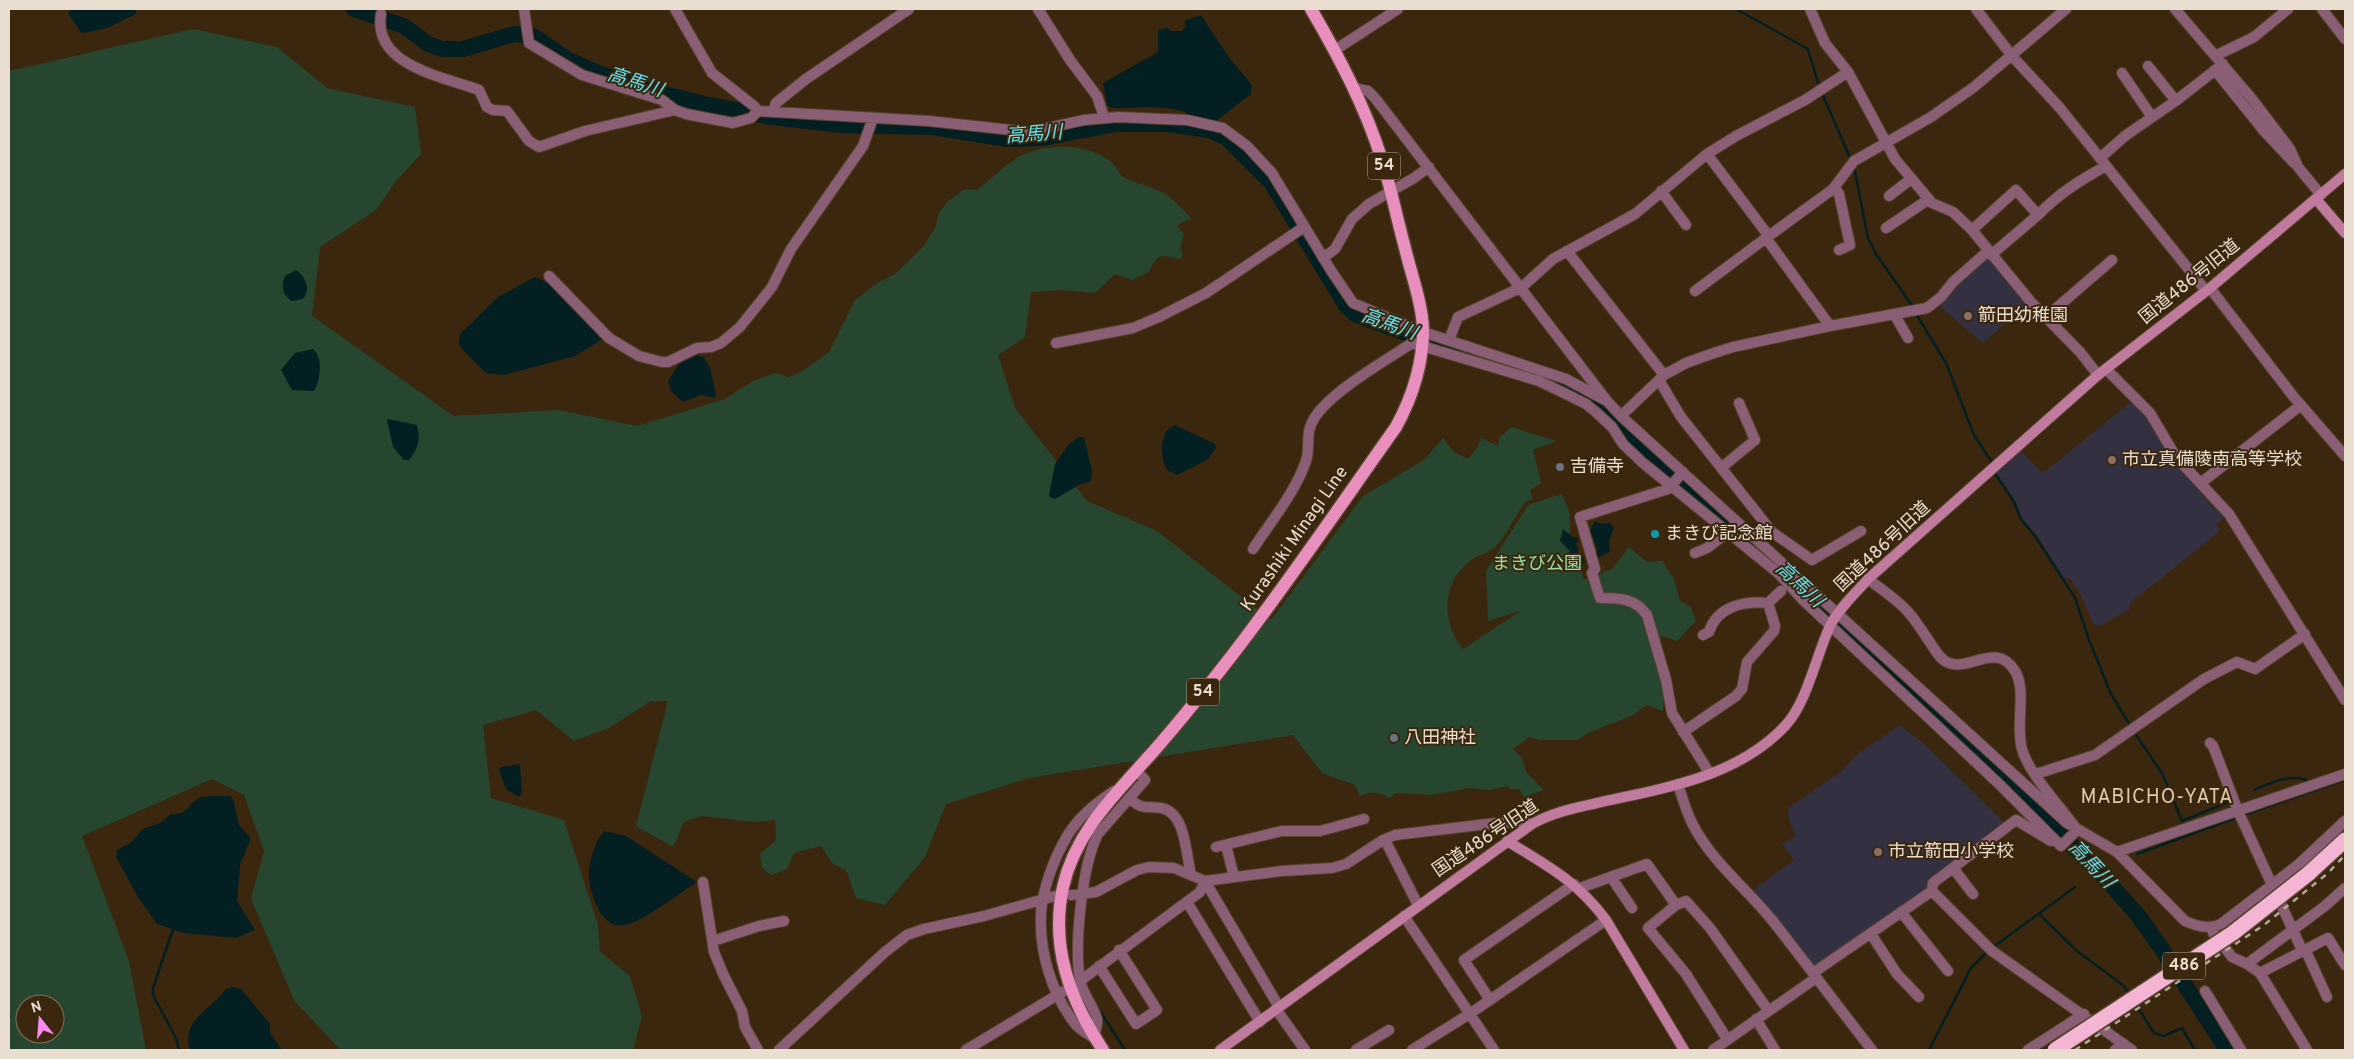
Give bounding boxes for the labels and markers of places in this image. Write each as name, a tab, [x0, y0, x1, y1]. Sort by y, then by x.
place label: 箭田幼稚園	[1978, 305, 2068, 328]
marker: 箭田幼稚園	[1962, 310, 1974, 322]
place label: 市立真備陵南高等学校	[2122, 449, 2302, 472]
marker: 市立真備陵南高等学校	[2106, 454, 2118, 466]
place label: 吉備寺	[1570, 456, 1624, 479]
marker: 吉備寺	[1554, 461, 1566, 473]
place label: まきび記念館	[1665, 523, 1773, 546]
marker: まきび記念館	[1649, 528, 1661, 540]
place label: 八田神社	[1404, 727, 1476, 750]
marker: 八田神社	[1388, 732, 1400, 744]
place label: 市立箭田小学校	[1888, 841, 2014, 864]
marker: 市立箭田小学校	[1872, 846, 1884, 858]

